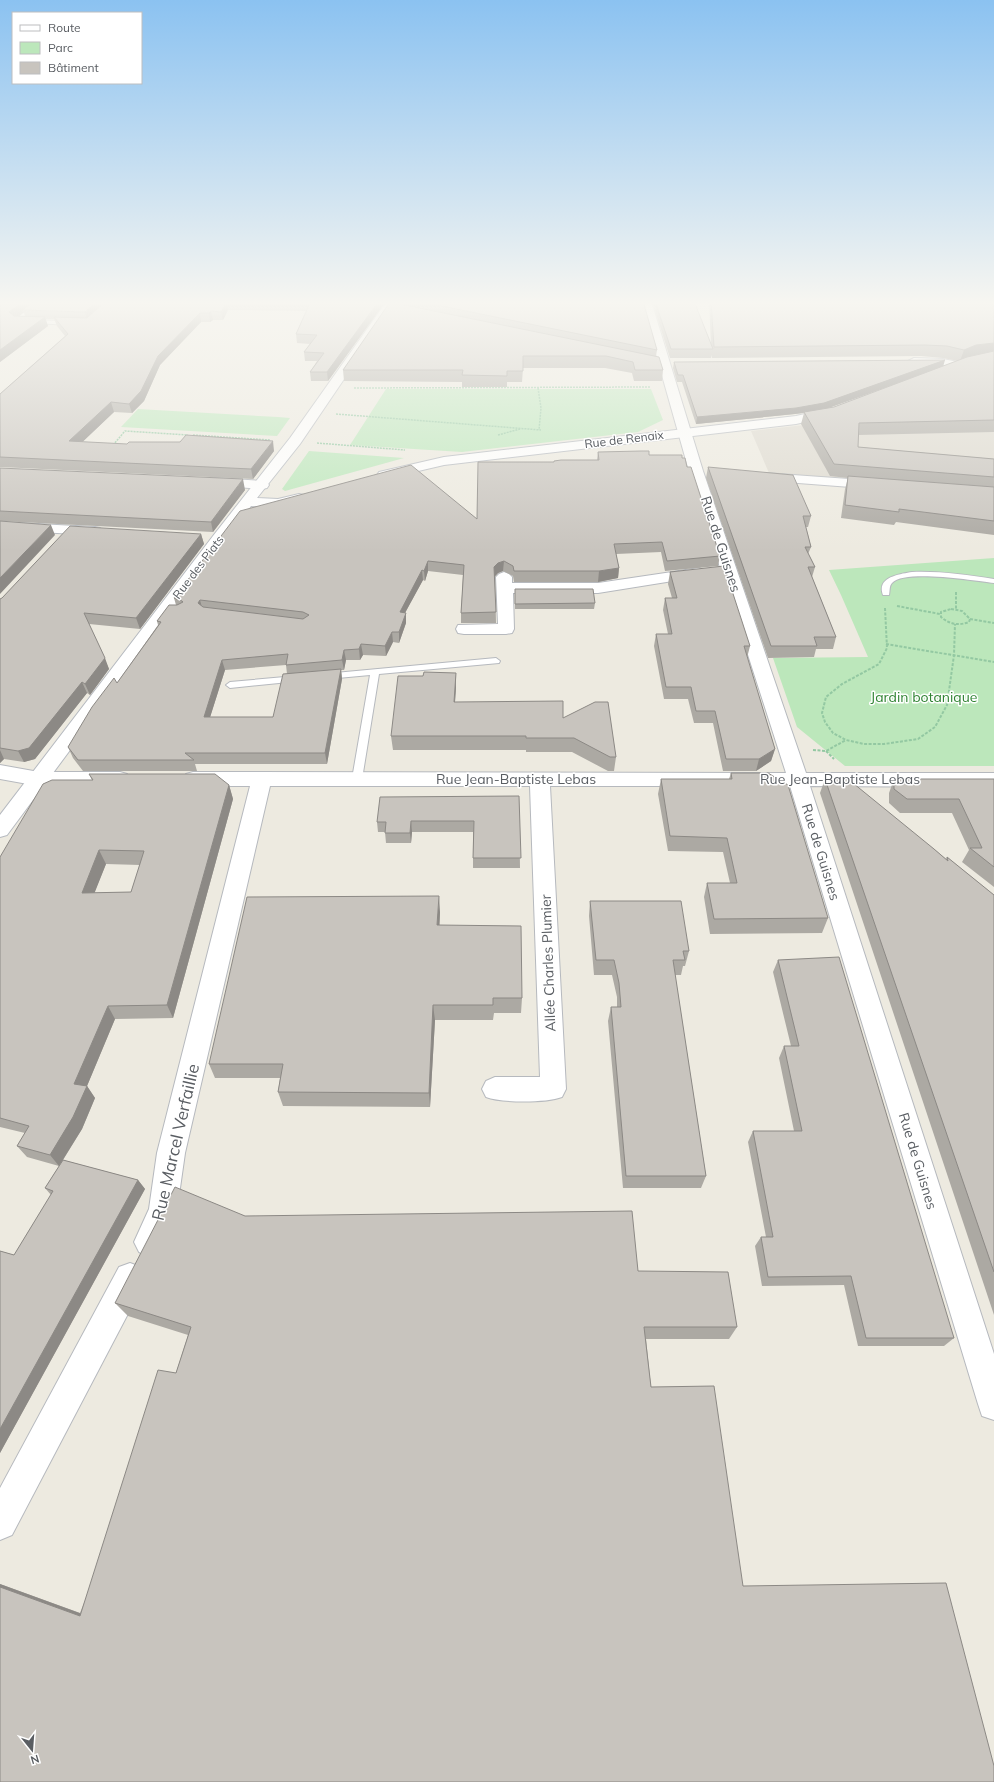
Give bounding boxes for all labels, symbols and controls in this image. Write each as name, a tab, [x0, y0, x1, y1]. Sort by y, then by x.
legend	[12, 12, 142, 84]
text: Route	[48, 20, 81, 35]
text: Parc	[48, 40, 73, 55]
text: Bâtiment	[48, 60, 99, 75]
street label: Rue de Renaix	[583, 427, 665, 451]
street label: Rue de Guisnes	[697, 494, 745, 594]
street label: Rue des Piats	[169, 532, 227, 602]
park label: Jardin botanique	[871, 688, 977, 706]
street label: Rue Jean-Baptiste Lebas	[436, 770, 596, 788]
street label: Rue Jean-Baptiste Lebas	[760, 770, 920, 788]
street label: Rue de Guisnes	[798, 802, 844, 903]
street label: Allée Charles Plumier	[537, 893, 559, 1032]
street label: Rue Marcel Verfaillie	[147, 1062, 203, 1222]
street label: Rue de Guisnes	[895, 1111, 941, 1212]
north arrow	[12, 1730, 52, 1770]
text: N	[29, 1752, 41, 1767]

